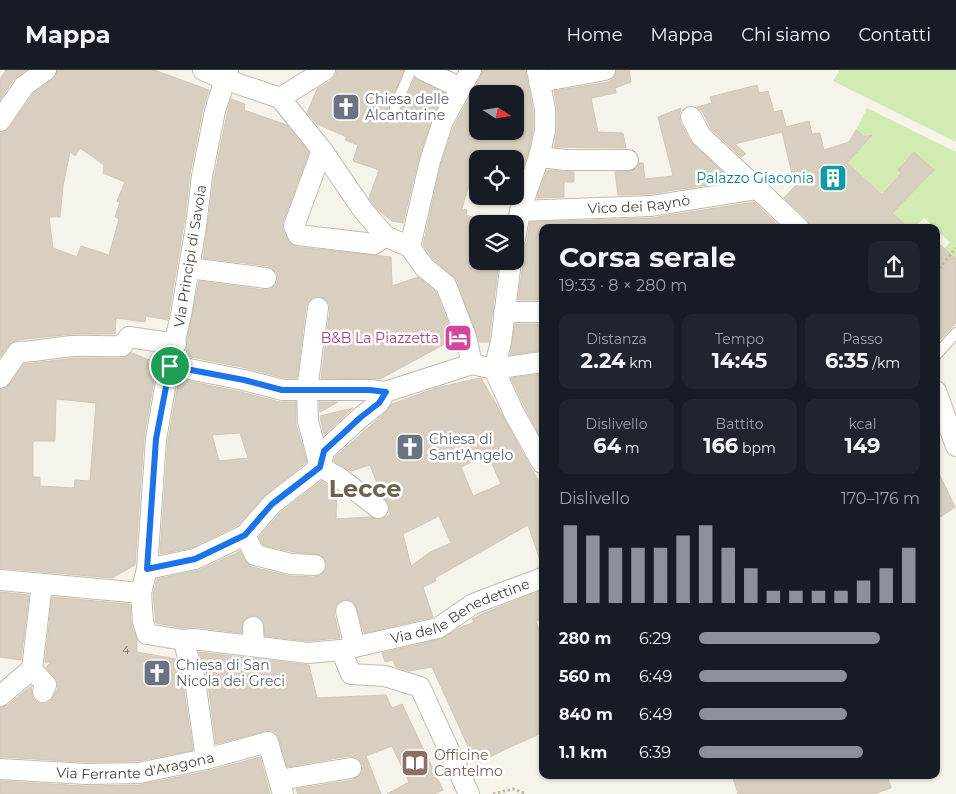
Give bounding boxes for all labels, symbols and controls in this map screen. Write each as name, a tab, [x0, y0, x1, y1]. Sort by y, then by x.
text: Mappa	[25, 20, 110, 49]
text: Home	[567, 24, 623, 46]
text: Mappa	[651, 24, 713, 46]
text: Chi siamo	[741, 24, 830, 46]
text: Contatti	[858, 24, 931, 46]
north arrow	[469, 85, 524, 140]
map controls	[469, 85, 524, 270]
place label: Chiesa delle Alcantarine	[365, 90, 449, 124]
church icon: Chiesa delle Alcantarine	[331, 92, 361, 122]
button: locate	[469, 150, 524, 205]
building icon: Palazzo Giaconia	[818, 163, 848, 193]
place label: Palazzo Giaconia	[696, 169, 814, 187]
street label: Via Principi di Savoia	[170, 183, 210, 329]
street label: Vico dei Raynò	[587, 191, 691, 217]
button: layers	[469, 215, 524, 270]
text: Corsa serale	[559, 240, 736, 274]
button: share	[868, 241, 920, 293]
text: 19:33 · 8 × 280 m	[559, 276, 687, 295]
hotel icon: B&B La Piazzetta	[443, 323, 473, 353]
place label: B&B La Piazzetta	[321, 329, 439, 347]
text: Distanza	[586, 330, 647, 348]
text: Tempo	[715, 330, 764, 348]
text: Passo	[842, 330, 883, 348]
pin	[149, 345, 191, 387]
text: 2.24	[581, 348, 626, 373]
text: 14:45	[712, 348, 767, 373]
text: 6:35	[825, 348, 869, 373]
icon: arrive	[156, 352, 184, 380]
text: km	[626, 354, 652, 372]
text: /km	[869, 354, 900, 372]
text: Dislivello	[586, 415, 647, 433]
text: Battito	[716, 415, 763, 433]
text: kcal	[849, 415, 876, 433]
place label: Chiesa di Sant'Angelo	[429, 430, 514, 464]
church icon: Chiesa di Sant'Angelo	[395, 432, 425, 462]
text: 64	[593, 433, 621, 458]
text: 166	[703, 433, 738, 458]
text: 149	[844, 433, 881, 458]
text: m	[621, 439, 640, 457]
text: bpm	[738, 439, 776, 457]
district label: Lecce	[329, 474, 401, 503]
text: Dislivello	[559, 489, 630, 508]
text: 170–176 m	[841, 489, 920, 508]
street label: Via delle Benedettine	[389, 575, 532, 648]
text: 280 m	[559, 629, 611, 648]
text: 6:29	[639, 629, 671, 648]
house number: 4	[122, 643, 130, 657]
place label: Chiesa di San Nicola dei Greci	[176, 656, 285, 690]
church icon: Chiesa di San Nicola dei Greci	[142, 658, 172, 688]
text: 560 m	[559, 667, 611, 686]
text: 6:49	[639, 667, 672, 686]
text: 840 m	[559, 705, 613, 724]
text: 6:49	[639, 705, 672, 724]
text: 1.1 km	[559, 743, 607, 762]
text: 6:39	[639, 743, 671, 762]
place label: Officine Cantelmo	[434, 746, 503, 780]
street label: Via Ferrante d'Aragona	[56, 748, 216, 783]
library icon: Officine Cantelmo	[400, 748, 430, 778]

